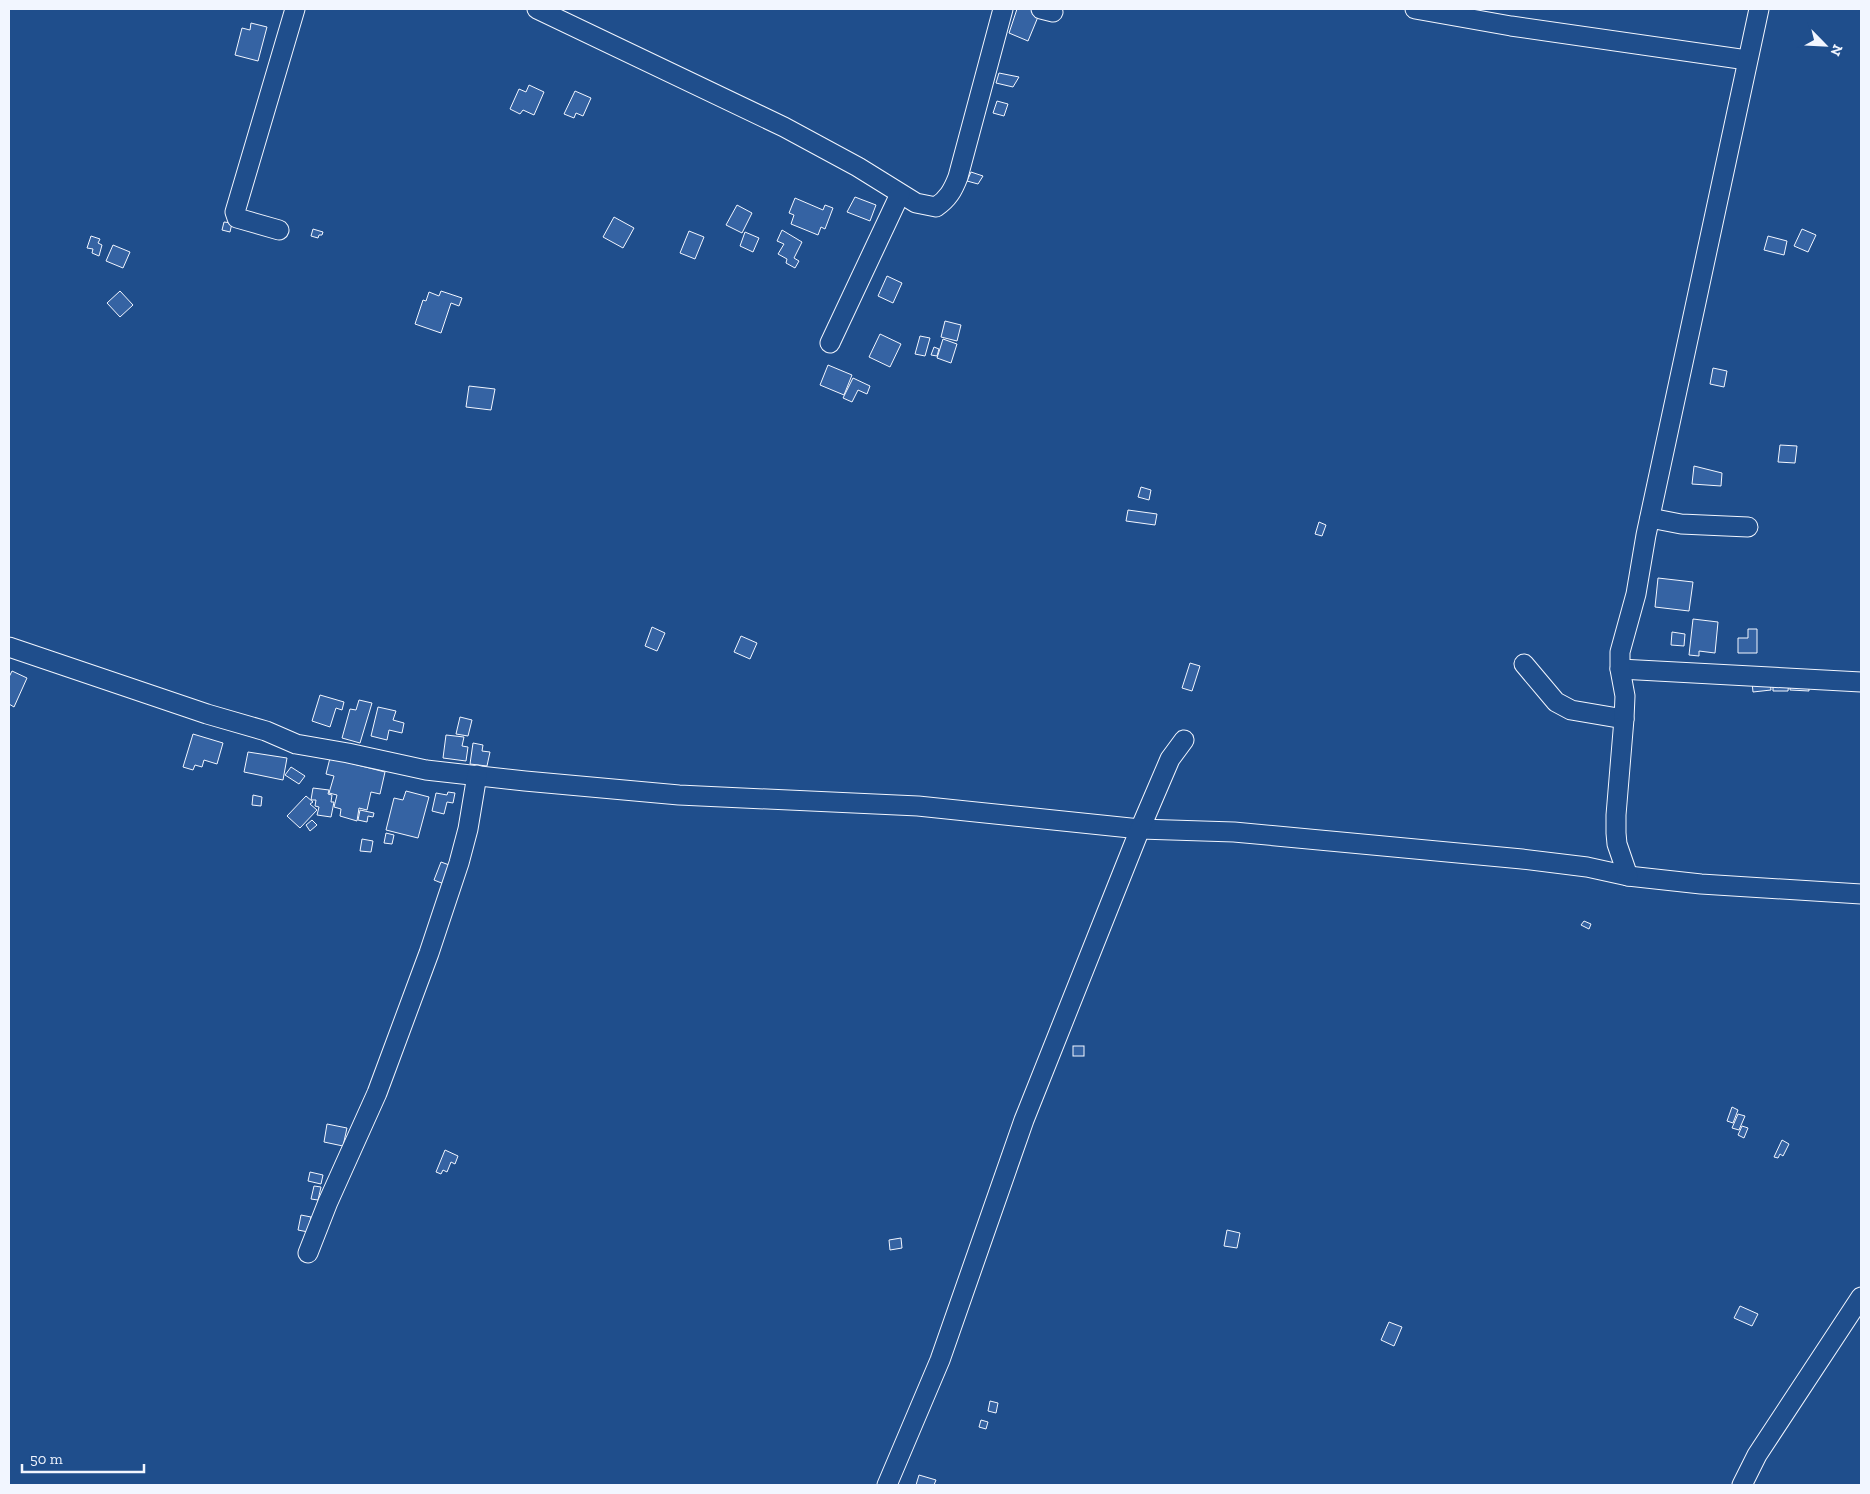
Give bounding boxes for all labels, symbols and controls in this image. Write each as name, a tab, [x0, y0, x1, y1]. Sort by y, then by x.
north arrow	[1800, 20, 1850, 70]
text: N	[1826, 42, 1846, 59]
scale bar	[22, 1442, 145, 1474]
text: 50 m	[30, 1450, 63, 1468]

